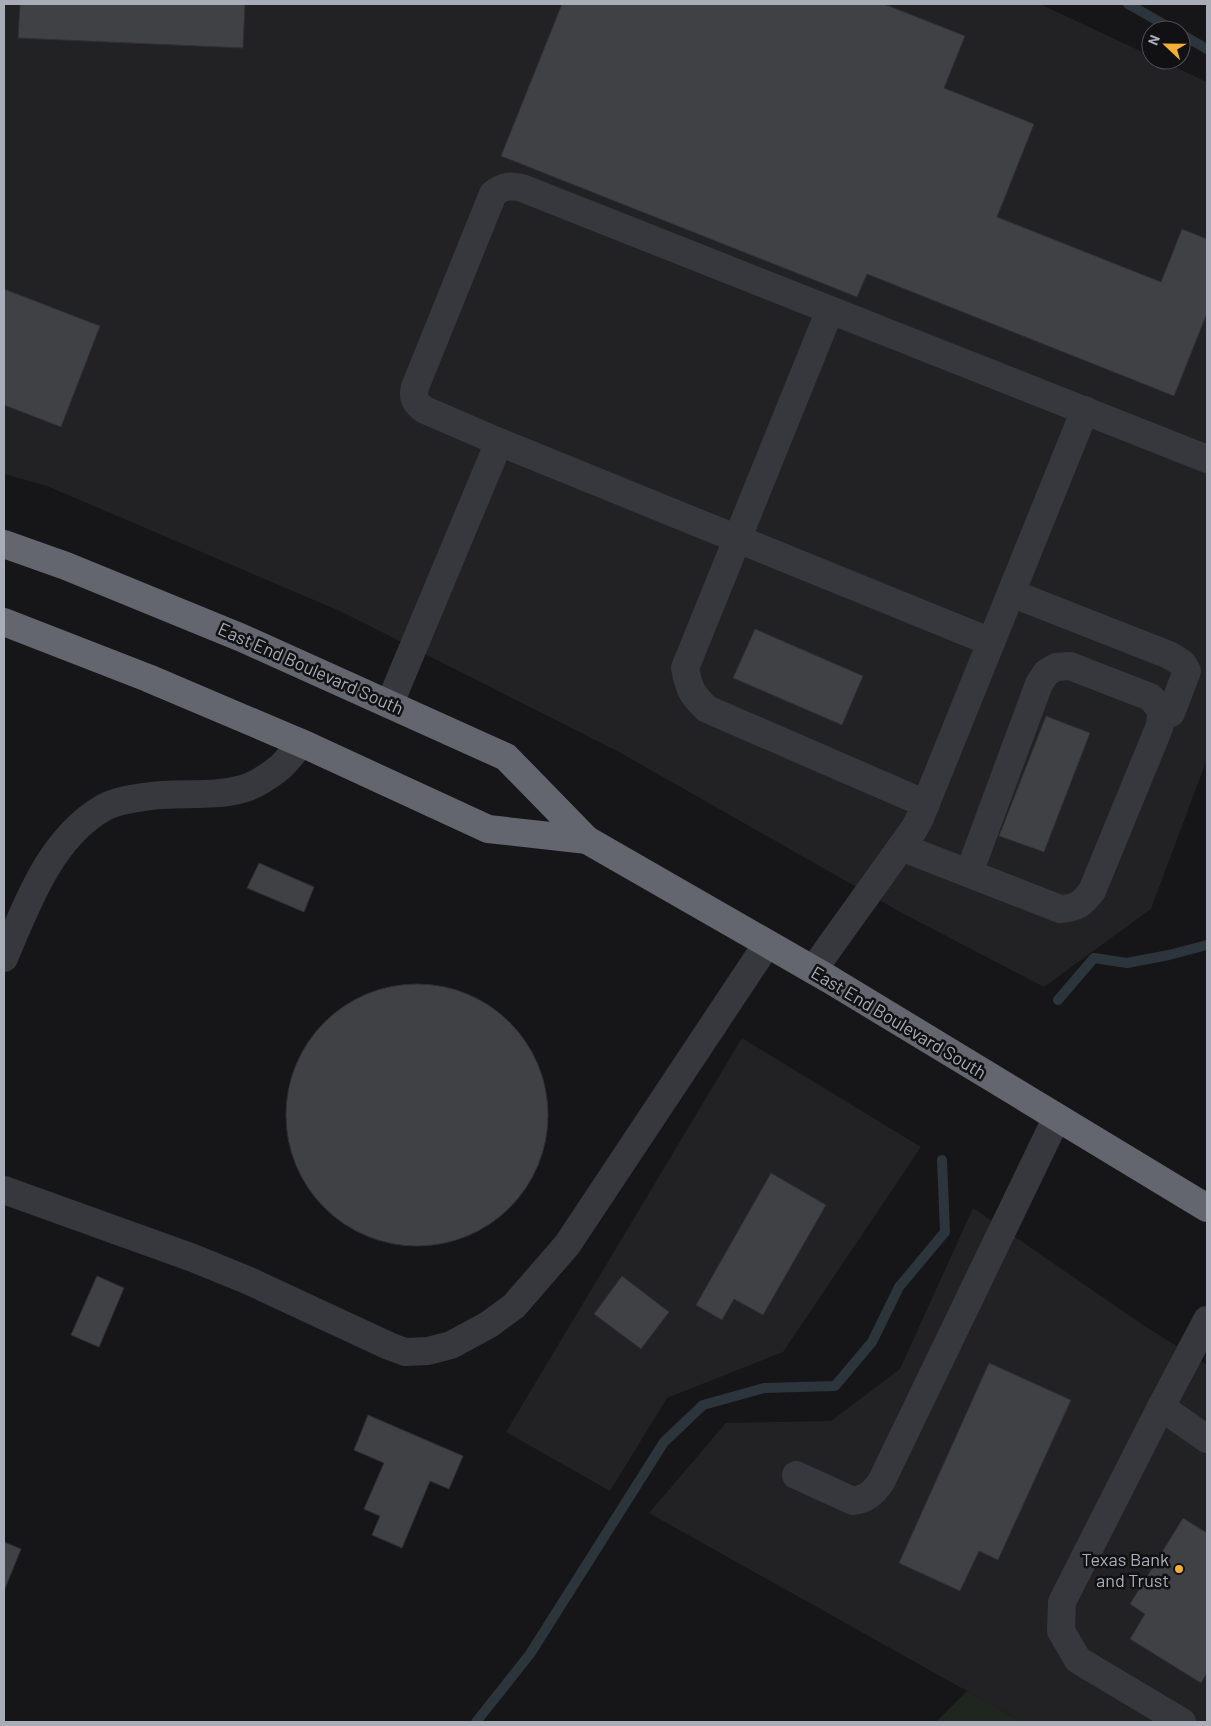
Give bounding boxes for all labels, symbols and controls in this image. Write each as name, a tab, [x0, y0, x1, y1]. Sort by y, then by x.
north arrow	[1141, 20, 1191, 70]
text: N	[1144, 32, 1163, 47]
street label: East End Boulevard South	[215, 617, 407, 719]
street label: East End Boulevard South	[807, 961, 991, 1083]
place label: Texas Bank and Trust	[1082, 1548, 1169, 1591]
marker: Texas Bank and Trust	[1173, 1563, 1185, 1575]

